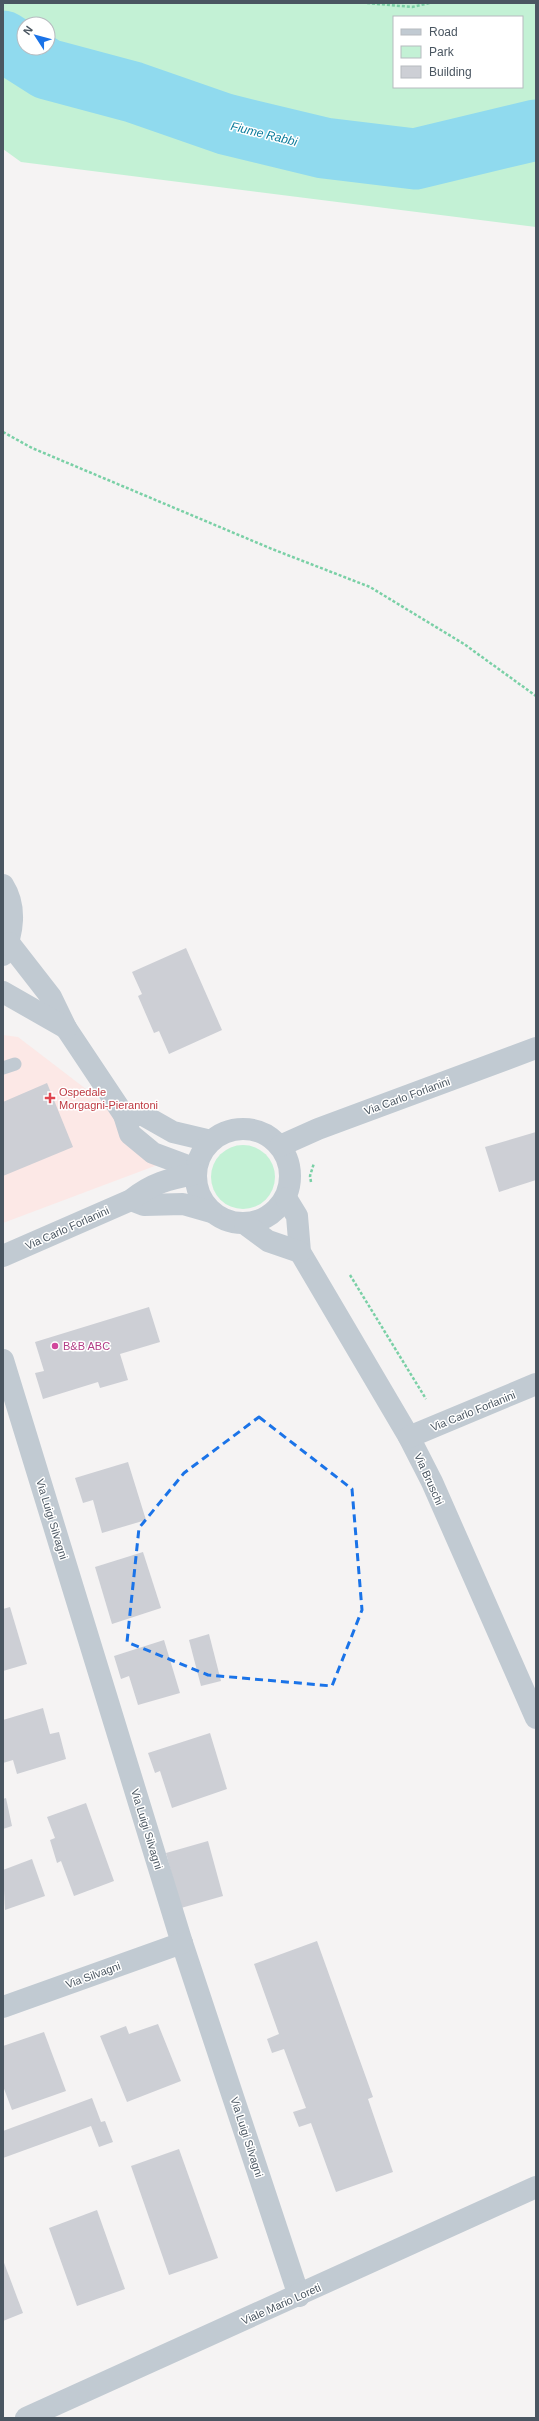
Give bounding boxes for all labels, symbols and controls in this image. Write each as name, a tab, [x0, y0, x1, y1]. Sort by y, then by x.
north arrow	[16, 16, 56, 56]
legend	[393, 16, 523, 88]
text: N	[21, 23, 35, 37]
text: Road	[429, 25, 458, 39]
text: Park	[429, 45, 455, 59]
text: Building	[429, 65, 472, 79]
water label: Fiume Rabbi	[229, 119, 299, 149]
street label: Via Carlo Forlanini	[363, 1075, 451, 1117]
place label: Ospedale Morgagni-Pierantoni	[59, 1086, 158, 1111]
marker: Ospedale Morgagni-Pierantoni	[44, 1092, 56, 1104]
street label: Via Carlo Forlanini	[23, 1204, 111, 1252]
place label: B&B ABC	[63, 1340, 110, 1352]
marker: B&B ABC	[50, 1341, 60, 1351]
street label: Via Carlo Forlanini	[429, 1389, 517, 1433]
street label: Via Bruschi	[412, 1451, 446, 1507]
street label: Via Luigi Silvagni	[34, 1477, 70, 1561]
street label: Via Luigi Silvagni	[129, 1787, 165, 1871]
street label: Via Silvagni	[64, 1960, 122, 1990]
street label: Via Luigi Silvagni	[228, 2095, 266, 2179]
street label: Viale Mario Loreti	[240, 2281, 322, 2327]

